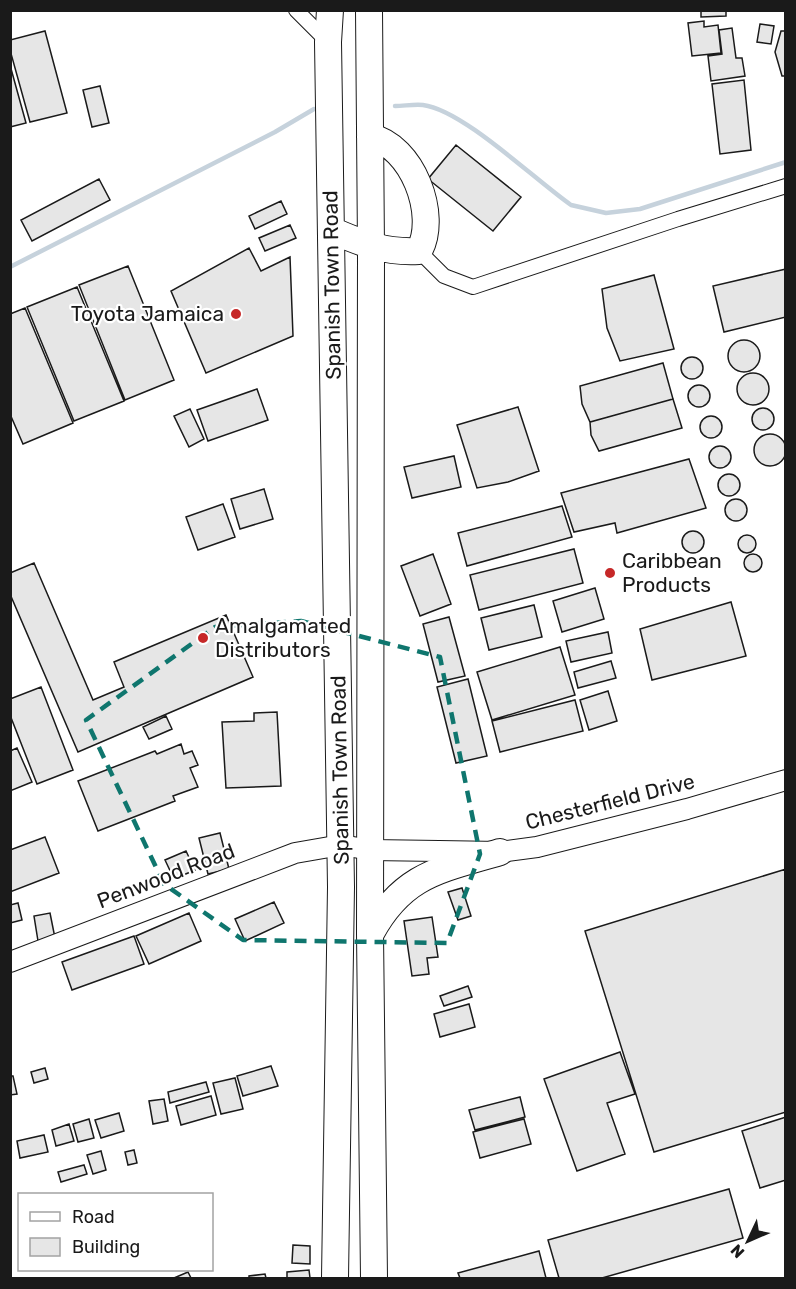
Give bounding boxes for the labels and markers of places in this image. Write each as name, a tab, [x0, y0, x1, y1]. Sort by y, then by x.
place label: Toyota Jamaica	[71, 301, 224, 326]
marker: Toyota Jamaica	[229, 307, 243, 321]
place label: Caribbean Products	[622, 548, 722, 597]
marker: Caribbean Products	[603, 566, 617, 580]
place label: Amalgamated Distributors	[215, 613, 351, 662]
marker: Amalgamated Distributors	[196, 631, 210, 645]

